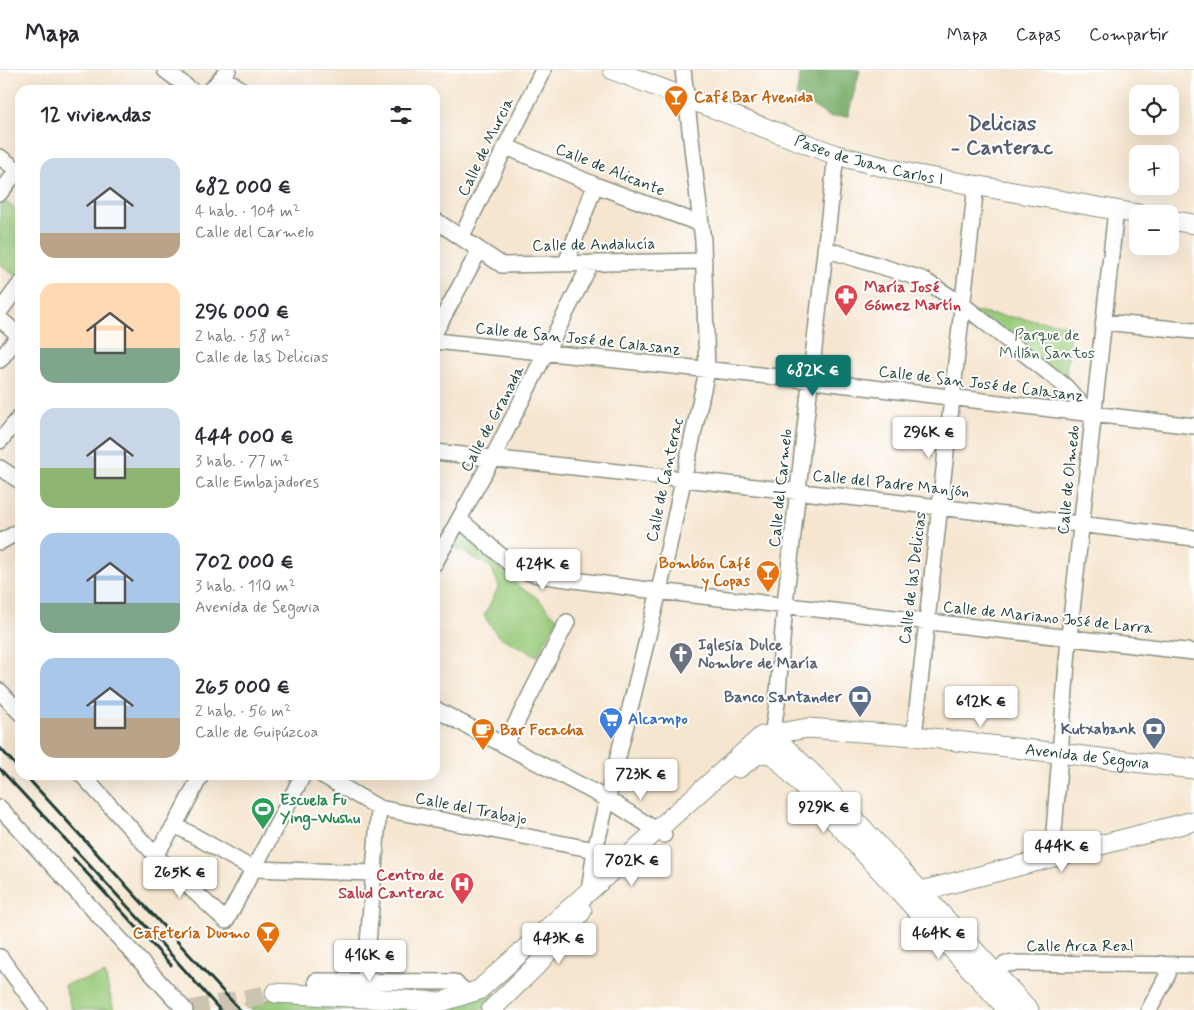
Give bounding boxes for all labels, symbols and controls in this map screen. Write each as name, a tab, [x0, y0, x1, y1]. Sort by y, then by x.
text: Mapa	[25, 19, 80, 50]
text: Mapa	[947, 23, 988, 47]
text: Capas	[1016, 23, 1061, 47]
text: Compartir	[1089, 23, 1169, 47]
bar icon: Café Bar Avenida	[663, 84, 689, 118]
map controls	[1129, 85, 1179, 255]
button: locate	[1129, 85, 1179, 135]
place label: Café Bar Avenida	[694, 87, 813, 108]
street label: Calle de Murcia	[453, 94, 519, 200]
text: 12 viviendas	[40, 101, 151, 129]
icon: filters	[387, 101, 415, 129]
district label: Delicias - Canterac	[951, 110, 1053, 162]
street label: Paseo de Juan Carlos I	[792, 130, 945, 190]
street label: Calle de Alicante	[552, 139, 668, 201]
button: +	[1129, 145, 1179, 195]
text: 682 000 €	[195, 173, 291, 201]
icon: home	[80, 178, 140, 238]
text: 4 hab. · 104 m²	[195, 201, 300, 222]
button: −	[1129, 205, 1179, 255]
text: Calle del Carmelo	[195, 222, 314, 243]
street label: Calle de Andalucía	[532, 233, 656, 257]
place label: María José Gómez Martín	[864, 277, 961, 316]
pharmacy icon: María José Gómez Martín	[833, 283, 859, 317]
text: 296 000 €	[195, 298, 289, 326]
icon: home	[80, 303, 140, 363]
street label: Calle de San José de Calasanz	[474, 318, 682, 360]
park label: Parque de Millán Santos	[999, 325, 1095, 364]
text: 2 hab. · 58 m²	[195, 326, 291, 347]
text: Calle de las Delicias	[195, 347, 328, 368]
pin: 682K €	[772, 354, 854, 397]
text: 682K €	[787, 360, 839, 381]
street label: Calle de San José de Calasanz	[877, 361, 1085, 407]
street label: Calle de Granada	[456, 362, 530, 476]
street label: Calle de Canterac	[642, 416, 688, 544]
pin: 296K €	[888, 416, 970, 459]
text: 296K €	[903, 422, 955, 443]
text: 444 000 €	[195, 423, 294, 451]
street label: Calle de Olmedo	[1053, 424, 1085, 536]
icon: home	[80, 428, 140, 488]
street label: Calle del Carmelo	[764, 428, 798, 548]
text: 3 hab. · 77 m²	[195, 451, 290, 472]
street label: Calle del Padre Manjón	[811, 465, 971, 503]
text: Calle Embajadores	[195, 472, 319, 493]
street label: Calle de las Delicias	[894, 511, 932, 645]
text: 702 000 €	[195, 548, 294, 576]
pin: 424K €	[502, 548, 584, 591]
icon: home	[80, 553, 140, 613]
place label: Bombón Café y Copas	[659, 553, 751, 592]
text: 424K €	[516, 554, 570, 575]
bar icon: Bombón Café y Copas	[755, 559, 781, 593]
text: 3 hab. · 110 m²	[195, 576, 296, 597]
text: Avenida de Segovia	[195, 597, 320, 618]
street label: Calle de Mariano José de Larra	[942, 597, 1155, 640]
place label: Iglesia Dulce Nombre de María	[698, 635, 818, 674]
church icon: Iglesia Dulce Nombre de María	[668, 641, 694, 675]
text: 265 000 €	[195, 673, 290, 701]
icon: home	[80, 678, 140, 738]
bank icon: Banco Santander	[847, 684, 873, 718]
pin: 612K €	[940, 686, 1022, 728]
place label: Banco Santander	[724, 687, 843, 708]
text: 612K €	[956, 691, 1006, 712]
text: 2 hab. · 56 m²	[195, 701, 291, 722]
supermarket icon: Alcampo	[598, 706, 624, 740]
place label: Alcampo	[628, 709, 688, 730]
bank icon: Kutxabank	[1141, 716, 1167, 750]
cafe icon: Bar Focacha	[470, 717, 496, 751]
place label: Kutxabank	[1061, 719, 1136, 740]
place label: Bar Focacha	[500, 720, 584, 741]
text: Calle de Guipúzcoa	[195, 722, 318, 743]
street label: Avenida de Segovia	[1024, 739, 1151, 774]
pin: 723K €	[600, 758, 682, 801]
text: 723K €	[616, 764, 666, 785]
street label: Calle del Trabajo	[413, 788, 529, 830]
place label: Escuela Fu Ying-Wushu	[280, 790, 361, 831]
pin: 929K €	[783, 792, 865, 834]
sports icon: Escuela Fu Ying-Wushu	[250, 796, 276, 830]
text: 929K €	[799, 797, 849, 818]
pin: 444K €	[1021, 830, 1103, 873]
text: 444K €	[1035, 836, 1089, 857]
pin: 702K €	[591, 844, 673, 887]
text: 702K €	[605, 850, 659, 871]
pin: 265K €	[139, 856, 221, 899]
text: 265K €	[154, 862, 206, 883]
place label: Centro de Salud Canterac	[338, 865, 445, 904]
hospital icon: Centro de Salud Canterac	[449, 871, 475, 905]
pin: 464K €	[898, 918, 980, 960]
bar icon: Cafetería Duomo	[255, 920, 281, 954]
pin: 443K €	[518, 922, 600, 965]
place label: Cafetería Duomo	[133, 923, 250, 944]
text: 464K €	[912, 923, 966, 944]
text: 443K €	[533, 928, 585, 949]
street label: Calle Arca Real	[1026, 936, 1134, 957]
pin: 416K €	[329, 940, 411, 982]
text: 416K €	[345, 945, 395, 966]

